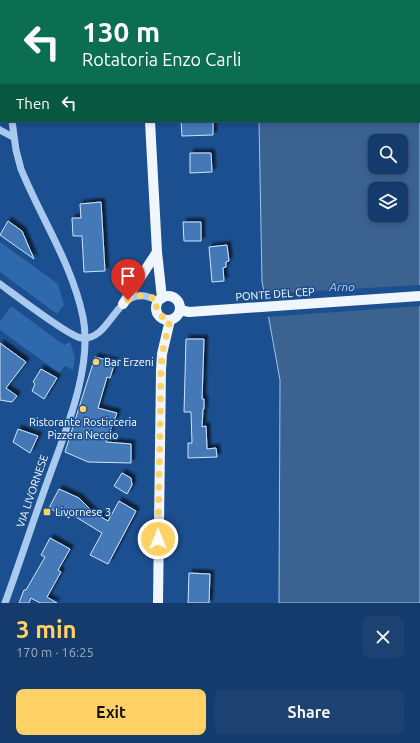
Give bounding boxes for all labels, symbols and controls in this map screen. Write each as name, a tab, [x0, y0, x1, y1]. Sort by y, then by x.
icon: left	[16, 16, 68, 68]
text: 130 m	[82, 16, 160, 47]
text: Rotatoria Enzo Carli	[82, 49, 241, 69]
icon: left	[58, 92, 80, 114]
text: Then	[16, 95, 50, 112]
map controls	[368, 134, 408, 222]
button: search	[368, 134, 408, 174]
button: layers	[368, 182, 408, 222]
pin	[111, 259, 145, 300]
icon: arrive	[117, 265, 139, 287]
water label: Arno	[328, 280, 355, 293]
street label: PONTE DEL CEP	[235, 285, 315, 303]
place label: Bar Erzeni	[104, 356, 154, 368]
marker: Bar Erzeni	[91, 357, 101, 367]
marker: Ristorante Rosticceria Pizzera Neccio	[78, 404, 88, 414]
place label: Ristorante Rosticceria Pizzera Neccio	[29, 416, 137, 441]
street label: VIA LIVORNESE	[14, 453, 50, 529]
place label: Livornese 3	[55, 506, 111, 518]
marker: Livornese 3	[42, 507, 52, 517]
position arrow	[137, 518, 179, 560]
text: 3 min	[16, 616, 77, 643]
button: close	[362, 616, 404, 658]
text: 170 m · 16:25	[16, 645, 94, 659]
button: Exit	[16, 689, 206, 735]
button: Share	[214, 689, 404, 735]

